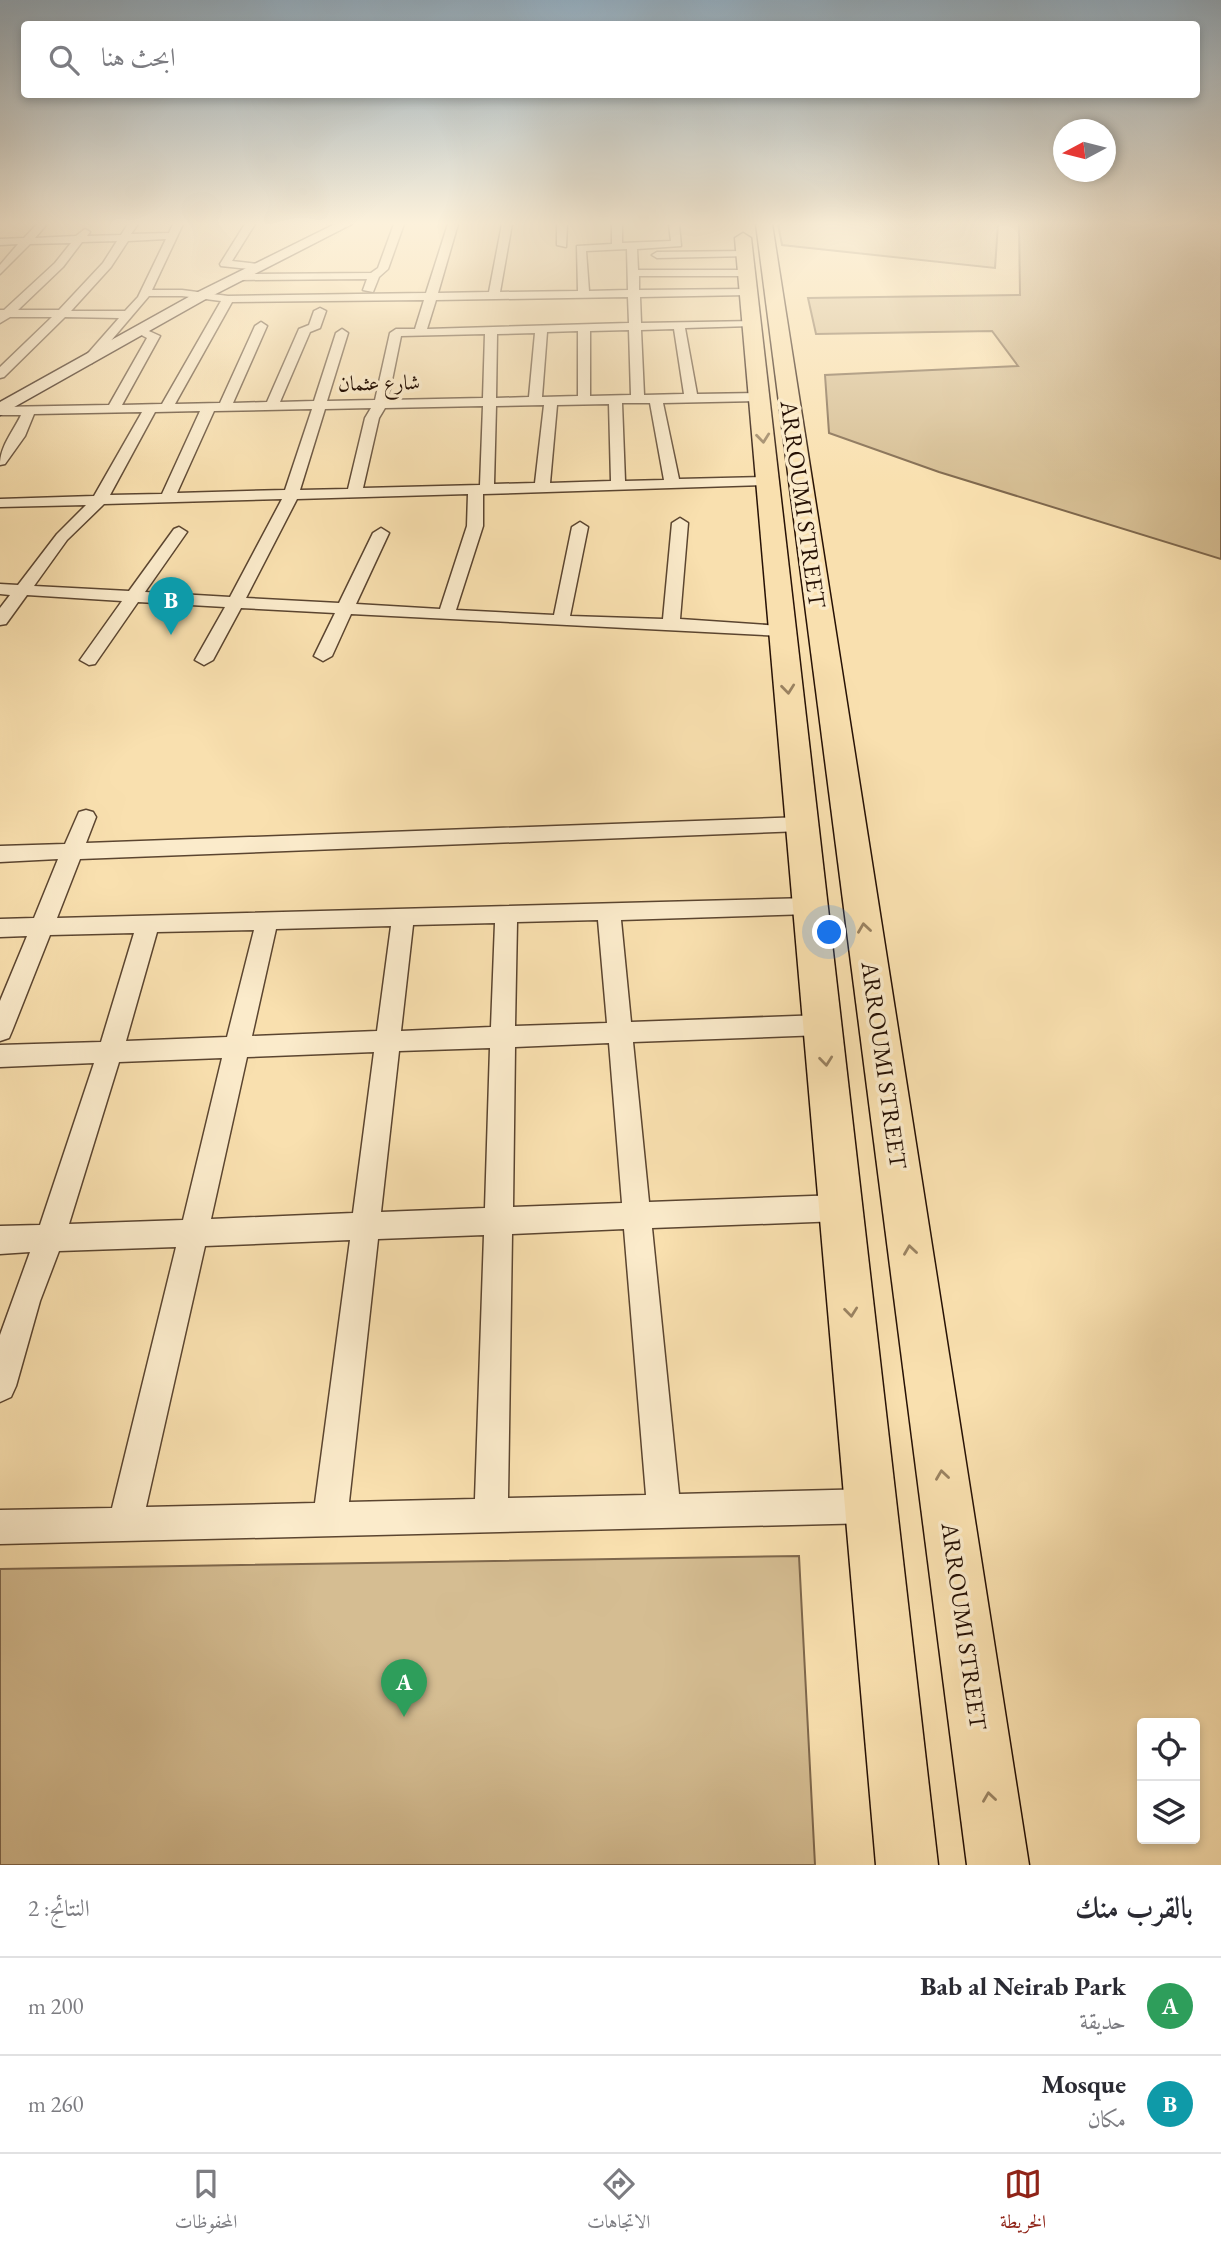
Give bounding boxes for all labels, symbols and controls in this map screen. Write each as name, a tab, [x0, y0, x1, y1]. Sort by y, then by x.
search box	[21, 21, 1200, 98]
text: ابحث هنا	[101, 40, 176, 74]
icon: search	[45, 41, 83, 79]
north arrow	[1053, 119, 1116, 182]
street label: شارع عثمان	[338, 368, 420, 402]
street label: ARROUMI STREET	[773, 397, 834, 610]
one-way arrow	[755, 432, 770, 444]
pin: B	[148, 577, 194, 635]
one-way arrow	[780, 684, 795, 695]
your location	[812, 915, 846, 949]
one-way arrow	[857, 922, 872, 934]
street label: ARROUMI STREET	[854, 958, 915, 1171]
one-way arrow	[818, 1056, 833, 1067]
one-way arrow	[903, 1244, 918, 1256]
one-way arrow	[844, 1306, 859, 1318]
one-way arrow	[935, 1469, 950, 1481]
street label: ARROUMI STREET	[934, 1519, 995, 1732]
pin: A	[381, 1659, 427, 1717]
map controls	[1137, 1718, 1200, 1844]
button: locate	[1137, 1718, 1200, 1781]
button: layers	[1137, 1781, 1200, 1844]
one-way arrow	[981, 1792, 996, 1803]
text: بالقرب منك	[1075, 1888, 1193, 1927]
text: النتائج: 2	[28, 1893, 90, 1923]
text: Bab al Neirab Park	[920, 1969, 1126, 2003]
text: 200 m	[28, 1991, 84, 2021]
text: A	[1162, 1991, 1178, 2021]
text: حديقة	[1079, 2006, 1126, 2036]
text: Mosque	[1041, 2067, 1126, 2101]
text: 260 m	[28, 2089, 84, 2119]
text: B	[1163, 2089, 1177, 2119]
text: مكان	[1087, 2104, 1126, 2134]
tab: المحفوظات	[175, 2165, 237, 2240]
tab: الاتجاهات	[587, 2165, 650, 2240]
tab: الخريطة	[1000, 2165, 1046, 2240]

